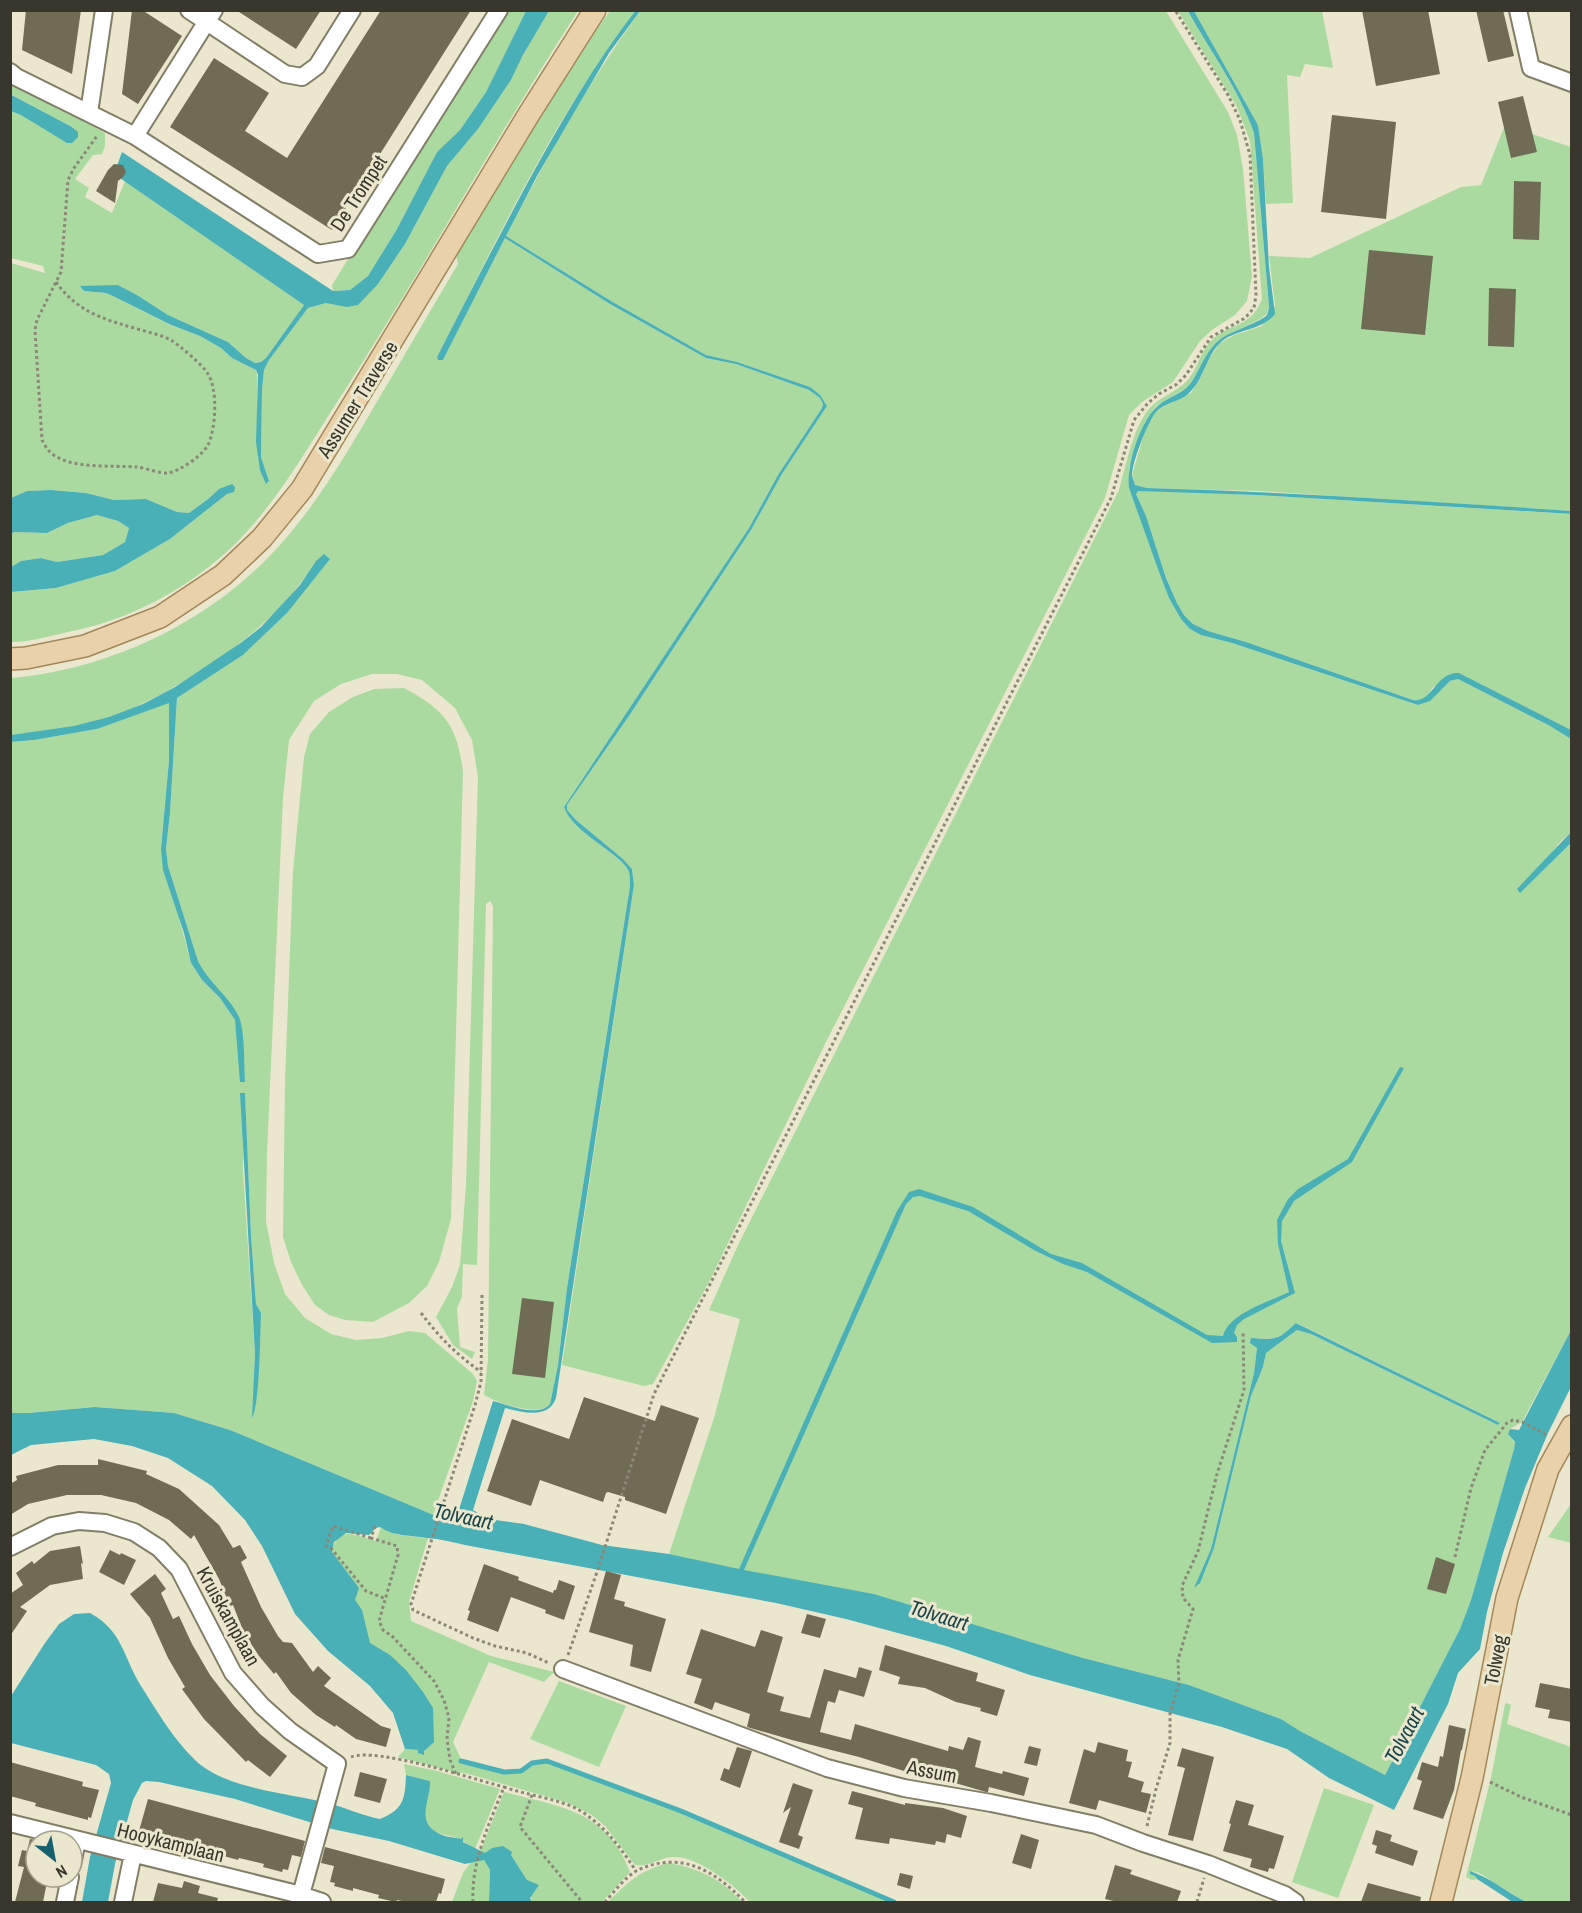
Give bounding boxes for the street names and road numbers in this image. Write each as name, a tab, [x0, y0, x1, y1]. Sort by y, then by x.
street label: De Trompet	[323, 149, 393, 236]
street label: Assumer Traverse	[310, 335, 404, 463]
street label: Kruiskamplaan	[191, 1562, 267, 1670]
street label: Tolweg	[1477, 1632, 1513, 1688]
street label: Assum	[904, 1753, 959, 1789]
street label: Hooykamplaan	[115, 1816, 227, 1868]

